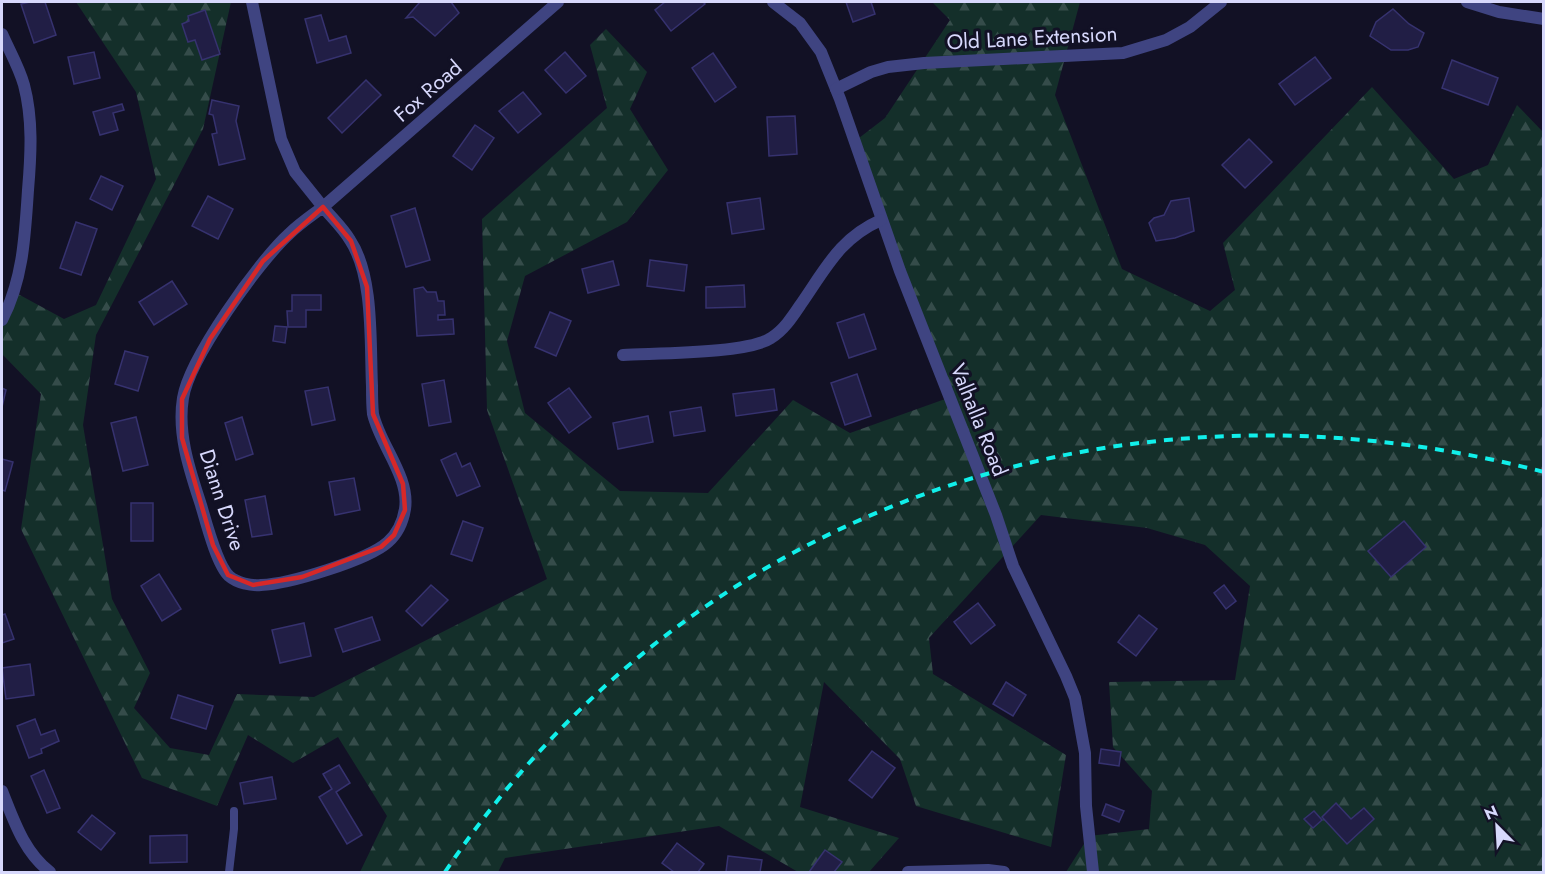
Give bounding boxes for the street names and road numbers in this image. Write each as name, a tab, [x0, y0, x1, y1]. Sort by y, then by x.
street label: Old Lane Extension	[946, 19, 1118, 57]
street label: Fox Road	[387, 53, 469, 129]
street label: Valhalla Road	[943, 359, 1015, 481]
street label: Diann Drive	[192, 445, 253, 555]

